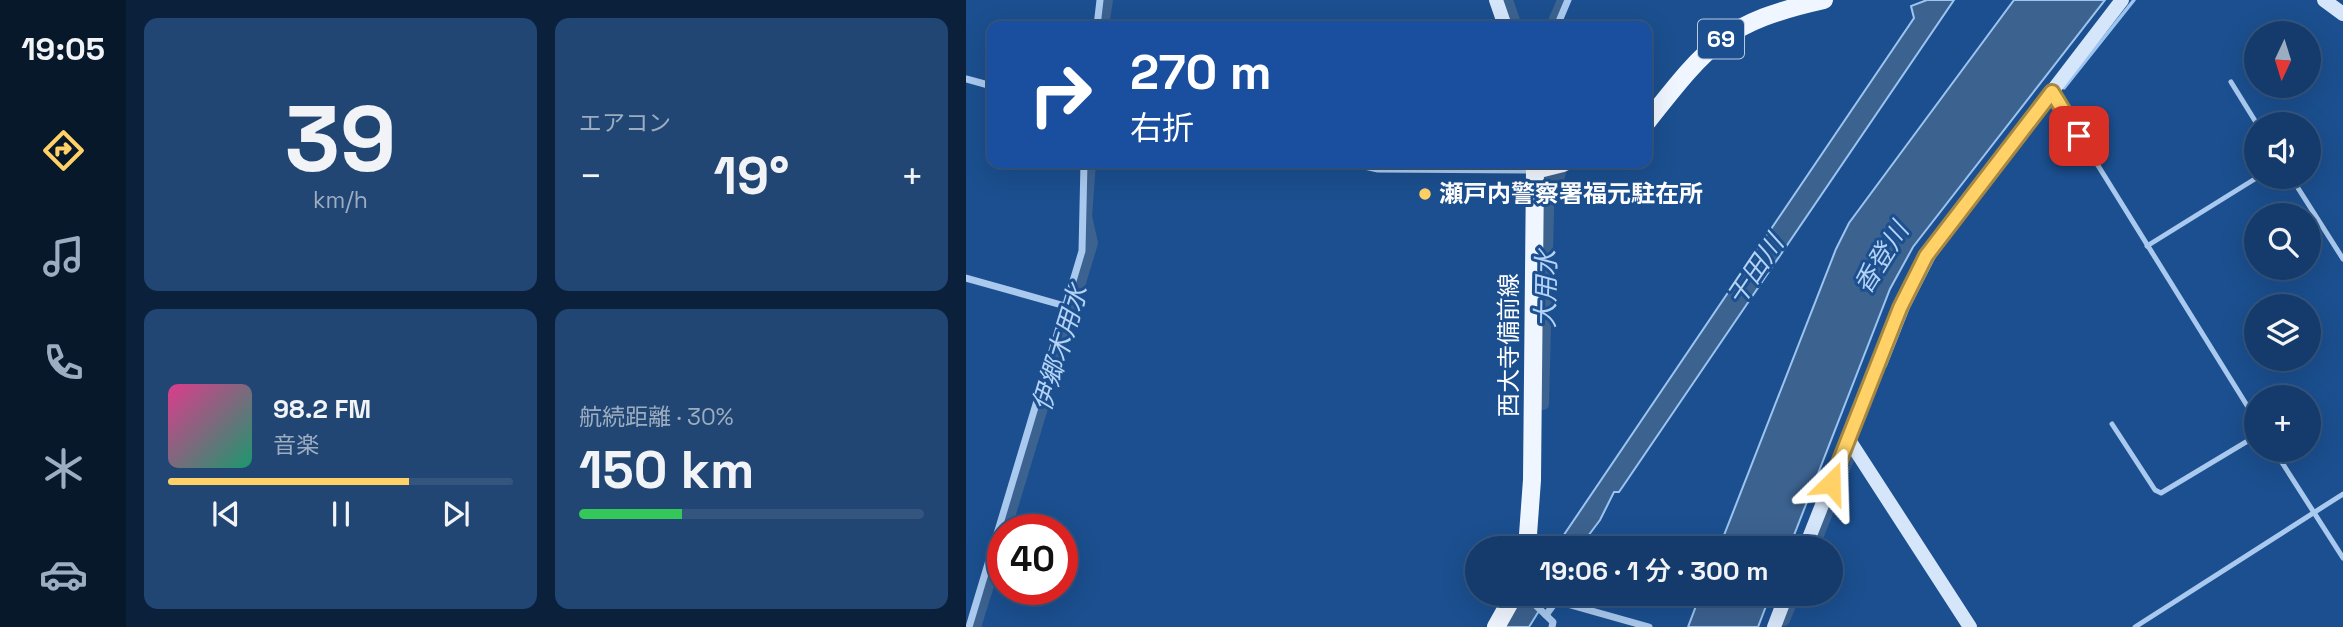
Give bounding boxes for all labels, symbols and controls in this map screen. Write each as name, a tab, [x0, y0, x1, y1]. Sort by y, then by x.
road number: 69	[1698, 20, 1744, 58]
north arrow	[2244, 21, 2320, 98]
map controls	[2244, 21, 2321, 462]
text: 19:05	[21, 29, 105, 69]
text: 270 m	[1130, 41, 1272, 103]
icon: right	[1015, 49, 1106, 140]
text: 39	[285, 81, 396, 198]
pin	[2049, 106, 2109, 166]
text: エアコン	[579, 108, 671, 138]
text: 右折	[1130, 108, 1194, 148]
button: sound	[2244, 112, 2321, 189]
icon: arrive	[2060, 117, 2098, 155]
icon: directions	[39, 126, 88, 175]
text: 19°	[713, 143, 790, 209]
text: −	[579, 152, 603, 200]
text: +	[900, 152, 924, 200]
place label: 瀬戸内警察署福元駐在所	[1439, 178, 1703, 209]
text: km/h	[313, 185, 368, 215]
marker: 瀬戸内警察署福元駐在所	[1417, 186, 1433, 202]
button: search	[2244, 203, 2321, 280]
water label: 香登川	[1846, 213, 1918, 300]
water label: 干田川	[1719, 226, 1793, 312]
icon: music	[39, 232, 88, 281]
water label: 大用水	[1528, 247, 1564, 328]
street label: 西大寺備前線	[1493, 273, 1524, 417]
water label: 伊郷木用水	[1025, 278, 1096, 415]
button: layers	[2244, 294, 2321, 371]
icon: phone	[39, 338, 88, 387]
button: +	[2244, 385, 2321, 462]
text: 98.2 FM	[273, 392, 371, 426]
text: 航続距離 · 30%	[579, 402, 734, 432]
text: 音楽	[273, 430, 319, 460]
text: 150 km	[579, 437, 754, 503]
icon: climate	[39, 444, 88, 493]
position arrow	[1794, 446, 1868, 520]
icon: previous	[207, 495, 245, 533]
icon: pause	[322, 495, 360, 533]
icon: next	[437, 495, 475, 533]
speed limit sign: 40	[987, 514, 1078, 605]
icon: car	[39, 550, 88, 599]
text: 19:06 · 1 分 · 300 m	[1540, 554, 1768, 588]

